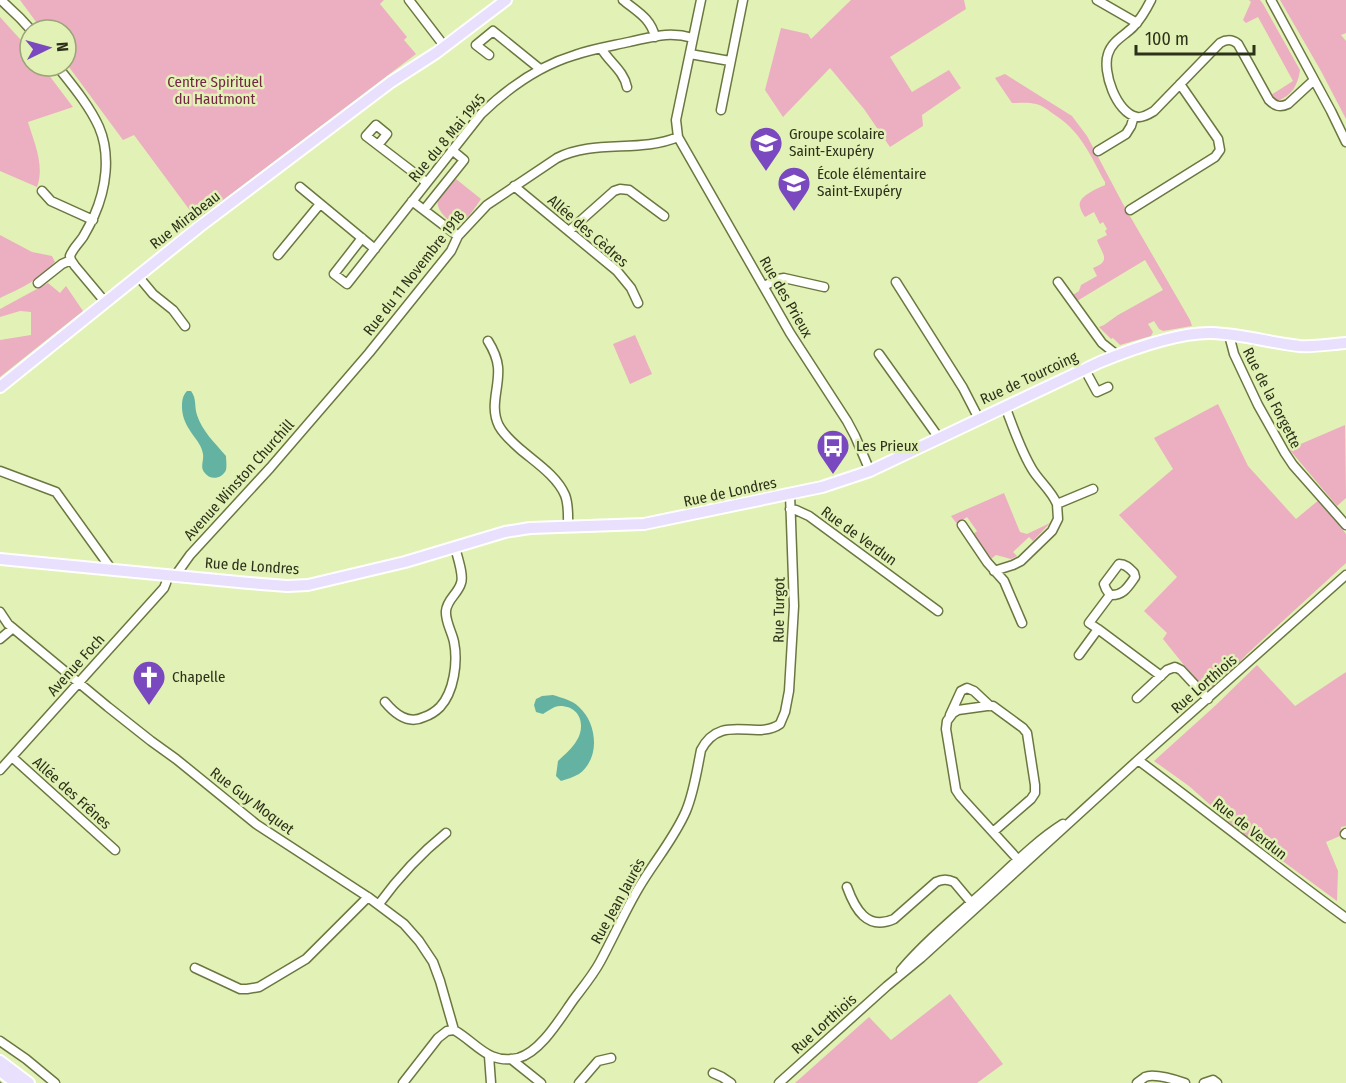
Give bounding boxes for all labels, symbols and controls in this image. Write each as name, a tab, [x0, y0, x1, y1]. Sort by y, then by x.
north arrow	[18, 18, 78, 78]
scale bar	[1136, 18, 1254, 56]
text: 100 m	[1145, 28, 1189, 50]
text: N	[53, 41, 72, 52]
park label: Centre Spirituel du Hautmont	[167, 73, 263, 108]
street label: Rue du 8 Mai 1945	[405, 90, 489, 186]
school or university icon: Groupe scolaire Saint-Exupéry	[748, 125, 784, 172]
place label: Groupe scolaire Saint-Exupéry	[789, 125, 885, 160]
school or university icon: École élémentaire Saint-Exupéry	[776, 165, 812, 212]
place label: École élémentaire Saint-Exupéry	[817, 165, 926, 200]
street label: Rue Mirabeau	[146, 187, 224, 253]
street label: Allée des Cèdres	[544, 191, 632, 271]
street label: Rue du 11 Novembre 1918	[360, 207, 468, 339]
street label: Rue des Prieux	[756, 253, 817, 341]
street label: Rue de la Forgette	[1239, 345, 1305, 451]
street label: Rue de Tourcoing	[977, 348, 1081, 408]
street label: Avenue Winston Churchill	[180, 416, 298, 544]
bus stop icon: Les Prieux	[815, 428, 851, 475]
place label: Les Prieux	[856, 437, 918, 455]
street label: Rue de Londres	[682, 473, 778, 511]
street label: Rue de Verdun	[818, 502, 900, 570]
street label: Rue de Londres	[204, 554, 300, 578]
street label: Rue Turgot	[769, 577, 789, 643]
street label: Avenue Foch	[44, 630, 108, 700]
street label: Rue Lorthiois	[1168, 651, 1240, 717]
church icon: Chapelle	[131, 659, 167, 706]
place label: Chapelle	[172, 668, 225, 686]
street label: Allée des Frênes	[29, 753, 115, 833]
street label: Rue Guy Moquet	[207, 764, 298, 838]
street label: Rue de Verdun	[1209, 794, 1291, 864]
street label: Rue Jean Jaurès	[587, 855, 649, 947]
street label: Rue Lorthiois	[788, 990, 860, 1058]

